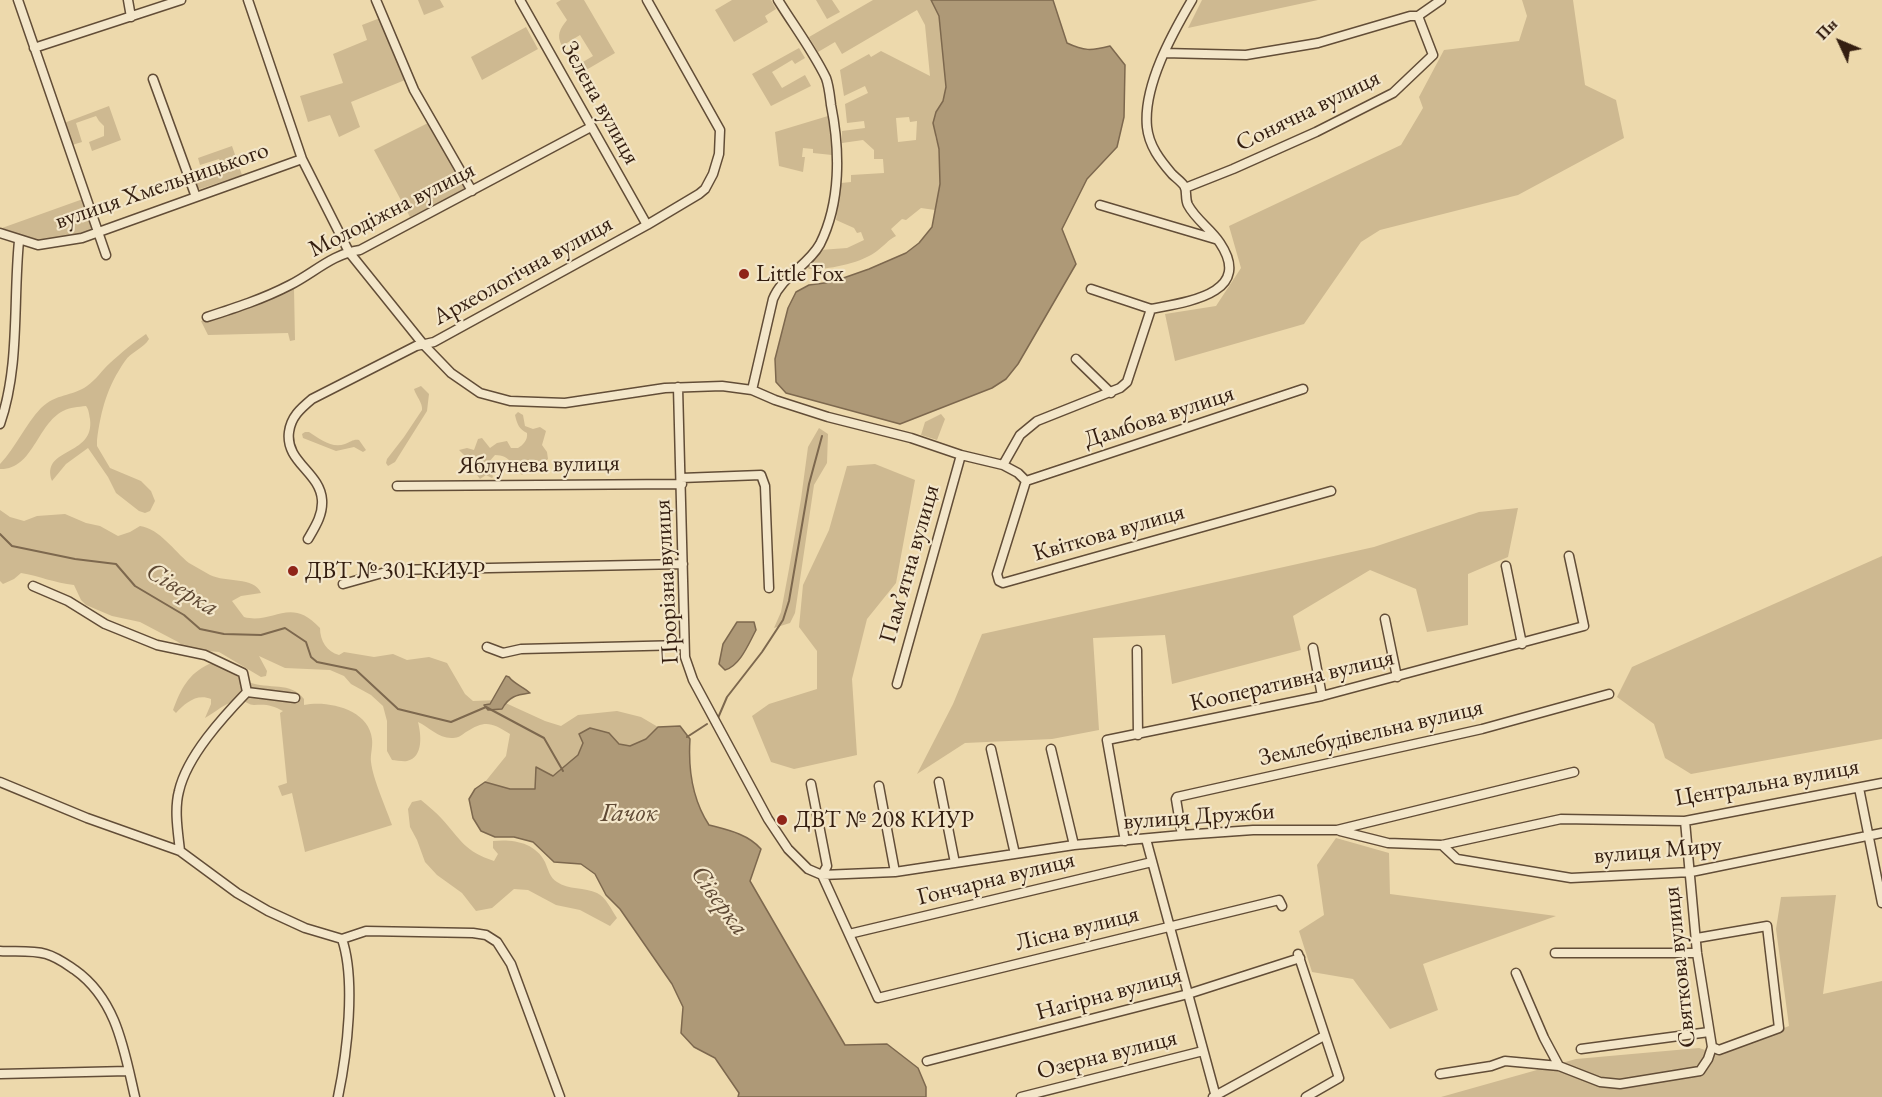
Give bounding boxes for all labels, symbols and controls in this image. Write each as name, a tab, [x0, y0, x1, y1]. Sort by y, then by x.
north arrow	[1810, 12, 1870, 72]
text: Пн	[1812, 14, 1842, 44]
street label: Зелена вулиця	[554, 36, 646, 170]
street label: Сонячна вулиця	[1231, 64, 1385, 158]
street label: вулиця Хмельницького	[51, 136, 273, 236]
street label: Молодіжна вулиця	[304, 156, 480, 264]
street label: Археологічна вулиця	[428, 210, 618, 332]
place label: Little Fox	[756, 260, 844, 288]
marker: Little Fox	[737, 267, 751, 281]
street label: Дамбова вулиця	[1080, 379, 1238, 455]
street label: Яблунева вулиця	[458, 449, 620, 481]
street label: Памʼятна вулиця	[874, 481, 946, 647]
street label: Квіткова вулиця	[1030, 498, 1188, 568]
street label: Прорізна вулиця	[648, 499, 686, 665]
water label: Сіверка	[140, 556, 224, 624]
place label: ДВТ № 301 КИУР	[305, 557, 485, 585]
marker: ДВТ № 301 КИУР	[286, 564, 300, 578]
street label: Кооперативна вулиця	[1187, 643, 1397, 719]
street label: Землебудівельна вулиця	[1256, 693, 1486, 773]
street label: Центральна вулиця	[1673, 753, 1861, 813]
street label: вулиця Дружби	[1122, 797, 1276, 837]
water label: Гачок	[600, 798, 658, 830]
place label: ДВТ № 208 КИУР	[794, 806, 974, 834]
marker: ДВТ № 208 КИУР	[775, 813, 789, 827]
street label: вулиця Миру	[1593, 831, 1723, 871]
street label: Гончарна вулиця	[914, 846, 1078, 912]
water label: Сіверка	[683, 860, 755, 942]
street label: Святкова вулиця	[1657, 885, 1703, 1049]
street label: Лісна вулиця	[1012, 900, 1142, 958]
street label: Нагірна вулиця	[1033, 961, 1185, 1027]
street label: Озерна вулиця	[1034, 1024, 1180, 1086]

